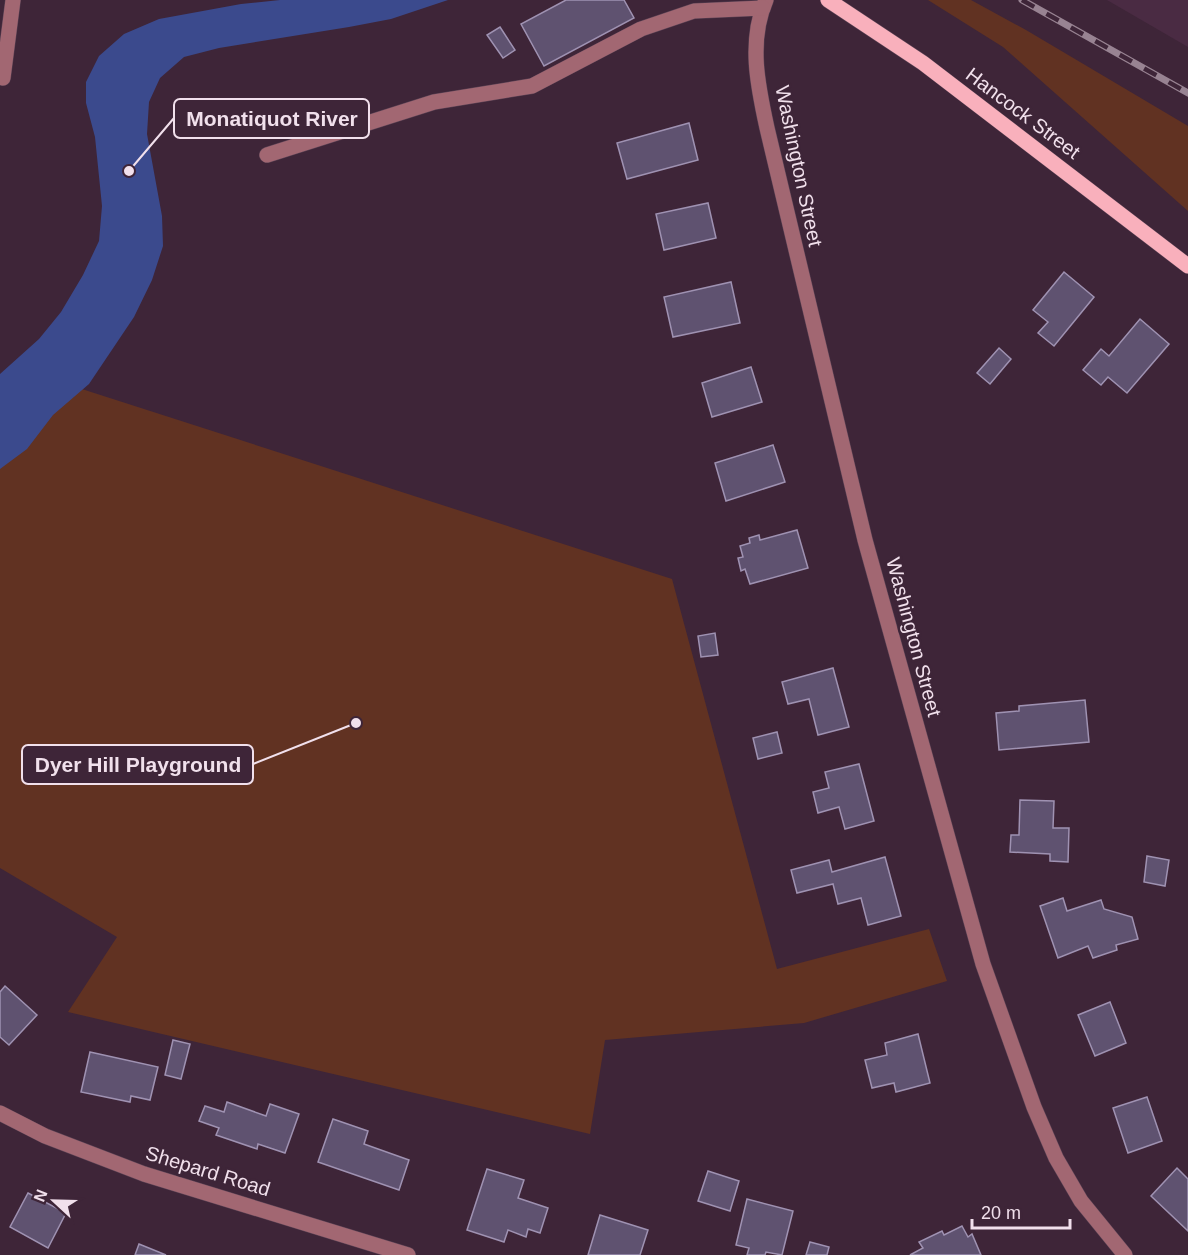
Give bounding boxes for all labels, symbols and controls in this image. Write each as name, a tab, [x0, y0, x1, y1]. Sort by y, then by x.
street label: Hancock Street	[962, 63, 1085, 163]
street label: Washington Street	[771, 84, 827, 249]
callout: Monatiquot River	[174, 99, 369, 138]
text: Monatiquot River	[186, 107, 358, 130]
street label: Washington Street	[882, 555, 946, 719]
callout: Dyer Hill Playground	[22, 745, 253, 784]
text: Dyer Hill Playground	[35, 753, 241, 776]
street label: Shepard Road	[143, 1142, 273, 1200]
north arrow	[24, 1171, 84, 1231]
text: N	[31, 1187, 51, 1204]
scale bar	[972, 1192, 1070, 1230]
text: 20 m	[981, 1203, 1021, 1223]

